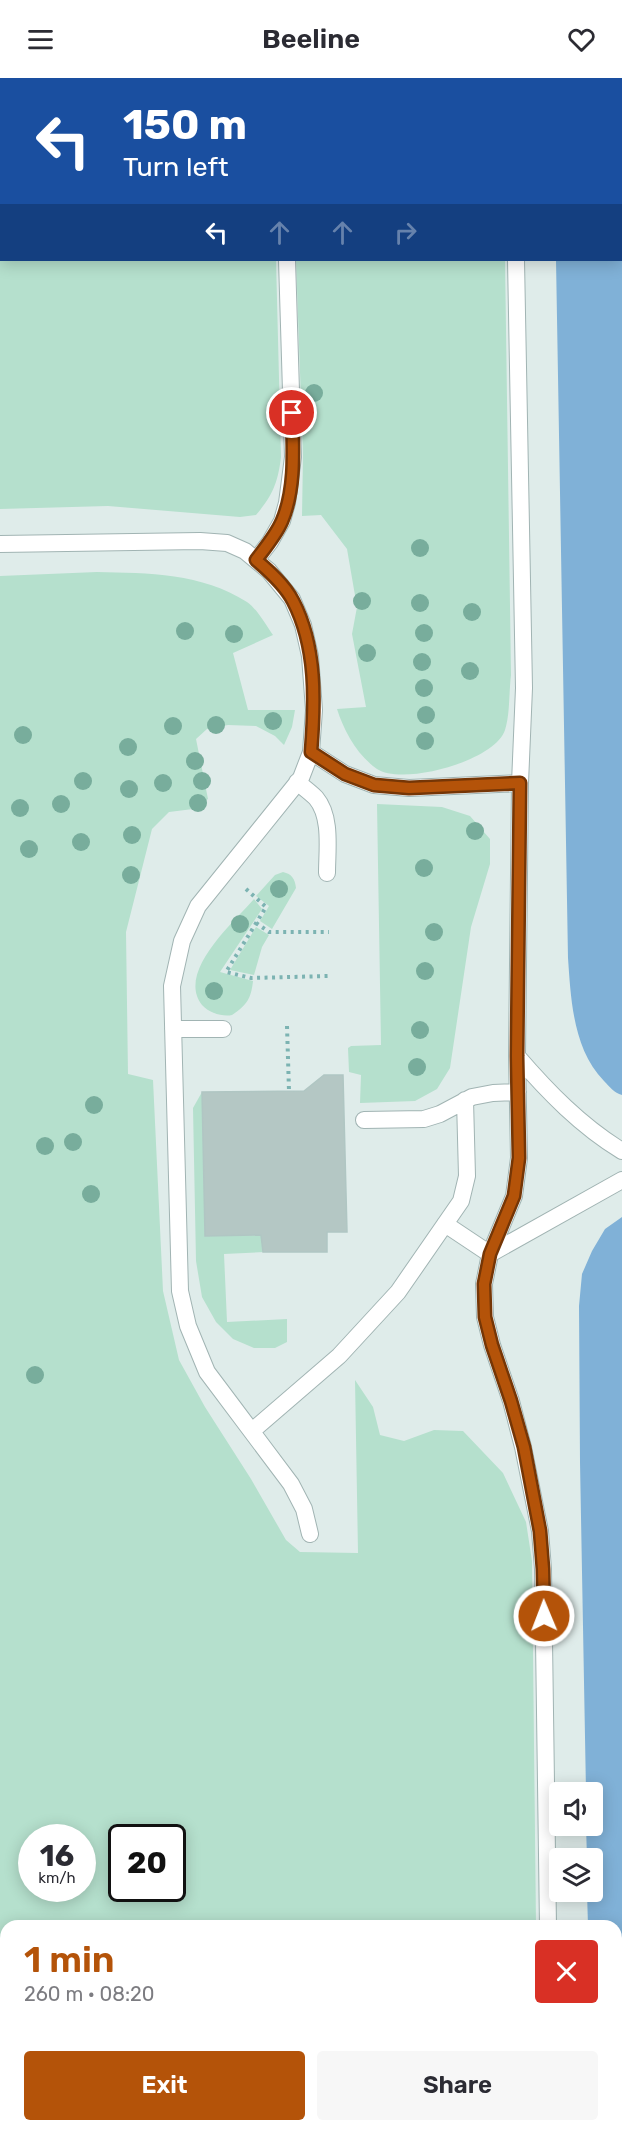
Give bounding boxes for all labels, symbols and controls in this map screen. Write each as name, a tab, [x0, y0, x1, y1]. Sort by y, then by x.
icon: menu	[24, 23, 57, 56]
text: Beeline	[262, 23, 360, 55]
icon: heart	[565, 23, 598, 56]
text: 150 m	[123, 100, 247, 150]
icon: left	[24, 102, 102, 180]
text: Turn left	[123, 151, 228, 183]
icon: left	[200, 216, 233, 249]
icon: ahead	[263, 216, 296, 249]
icon: ahead	[326, 216, 359, 249]
icon: right	[389, 216, 422, 249]
pin	[266, 387, 317, 438]
icon: arrive	[275, 396, 308, 429]
position arrow	[512, 1584, 576, 1648]
map controls	[549, 1782, 603, 1902]
button: sound	[549, 1782, 603, 1836]
speed limit sign: 20	[108, 1824, 186, 1902]
text: 16	[40, 1838, 74, 1874]
button: layers	[549, 1848, 603, 1902]
text: km/h	[38, 1869, 76, 1887]
text: 1 min	[24, 1938, 115, 1981]
button: close	[535, 1940, 598, 2003]
text: 260 m · 08:20	[24, 1982, 155, 2006]
button: Exit	[24, 2051, 305, 2120]
button: Share	[317, 2051, 598, 2120]

